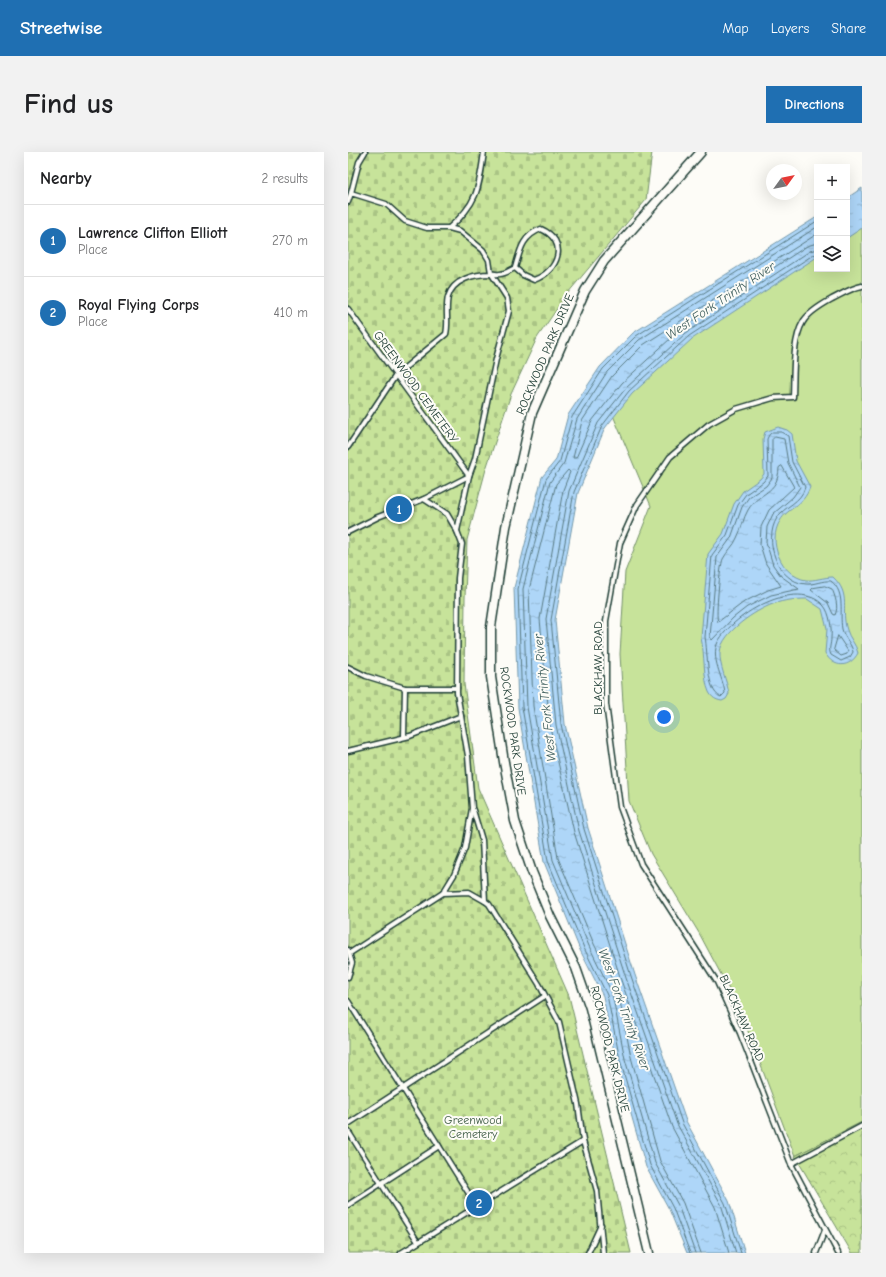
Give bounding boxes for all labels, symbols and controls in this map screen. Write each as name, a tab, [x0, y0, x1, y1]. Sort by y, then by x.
text: Streetwise	[20, 17, 102, 39]
text: Map	[722, 20, 749, 37]
text: Layers	[771, 20, 809, 37]
text: Share	[831, 20, 866, 37]
button: Directions	[766, 86, 862, 123]
text: Find us	[24, 88, 113, 120]
north arrow	[766, 164, 802, 200]
map controls	[814, 164, 850, 272]
button: +	[814, 164, 850, 200]
text: Nearby	[40, 169, 91, 188]
text: 2 results	[261, 171, 308, 186]
button: −	[814, 200, 850, 236]
text: Lawrence Clifton Elliott	[78, 224, 227, 242]
text: 1	[50, 233, 56, 248]
text: 270 m	[272, 233, 308, 248]
button: layers	[814, 236, 850, 272]
text: Place	[78, 242, 108, 257]
water label: West Fork Trinity River	[663, 258, 778, 343]
street label: ROCKWOOD PARK DRIVE	[513, 291, 577, 417]
text: Royal Flying Corps	[78, 296, 199, 314]
text: 2	[50, 305, 56, 320]
text: 410 m	[274, 305, 308, 320]
text: Place	[78, 314, 108, 329]
street label: GREENWOOD CEMETERY	[371, 328, 462, 446]
pin: 1	[386, 494, 412, 524]
street label: BLACKHAW ROAD	[591, 621, 605, 715]
water label: West Fork Trinity River	[530, 633, 559, 763]
street label: ROCKWOOD PARK DRIVE	[497, 666, 529, 796]
your location	[654, 707, 674, 727]
water label: West Fork Trinity River	[596, 946, 654, 1073]
street label: BLACKHAW ROAD	[717, 973, 767, 1063]
street label: ROCKWOOD PARK DRIVE	[587, 984, 633, 1114]
park label: Greenwood Cemetery	[444, 1113, 502, 1141]
pin: 2	[466, 1188, 492, 1218]

